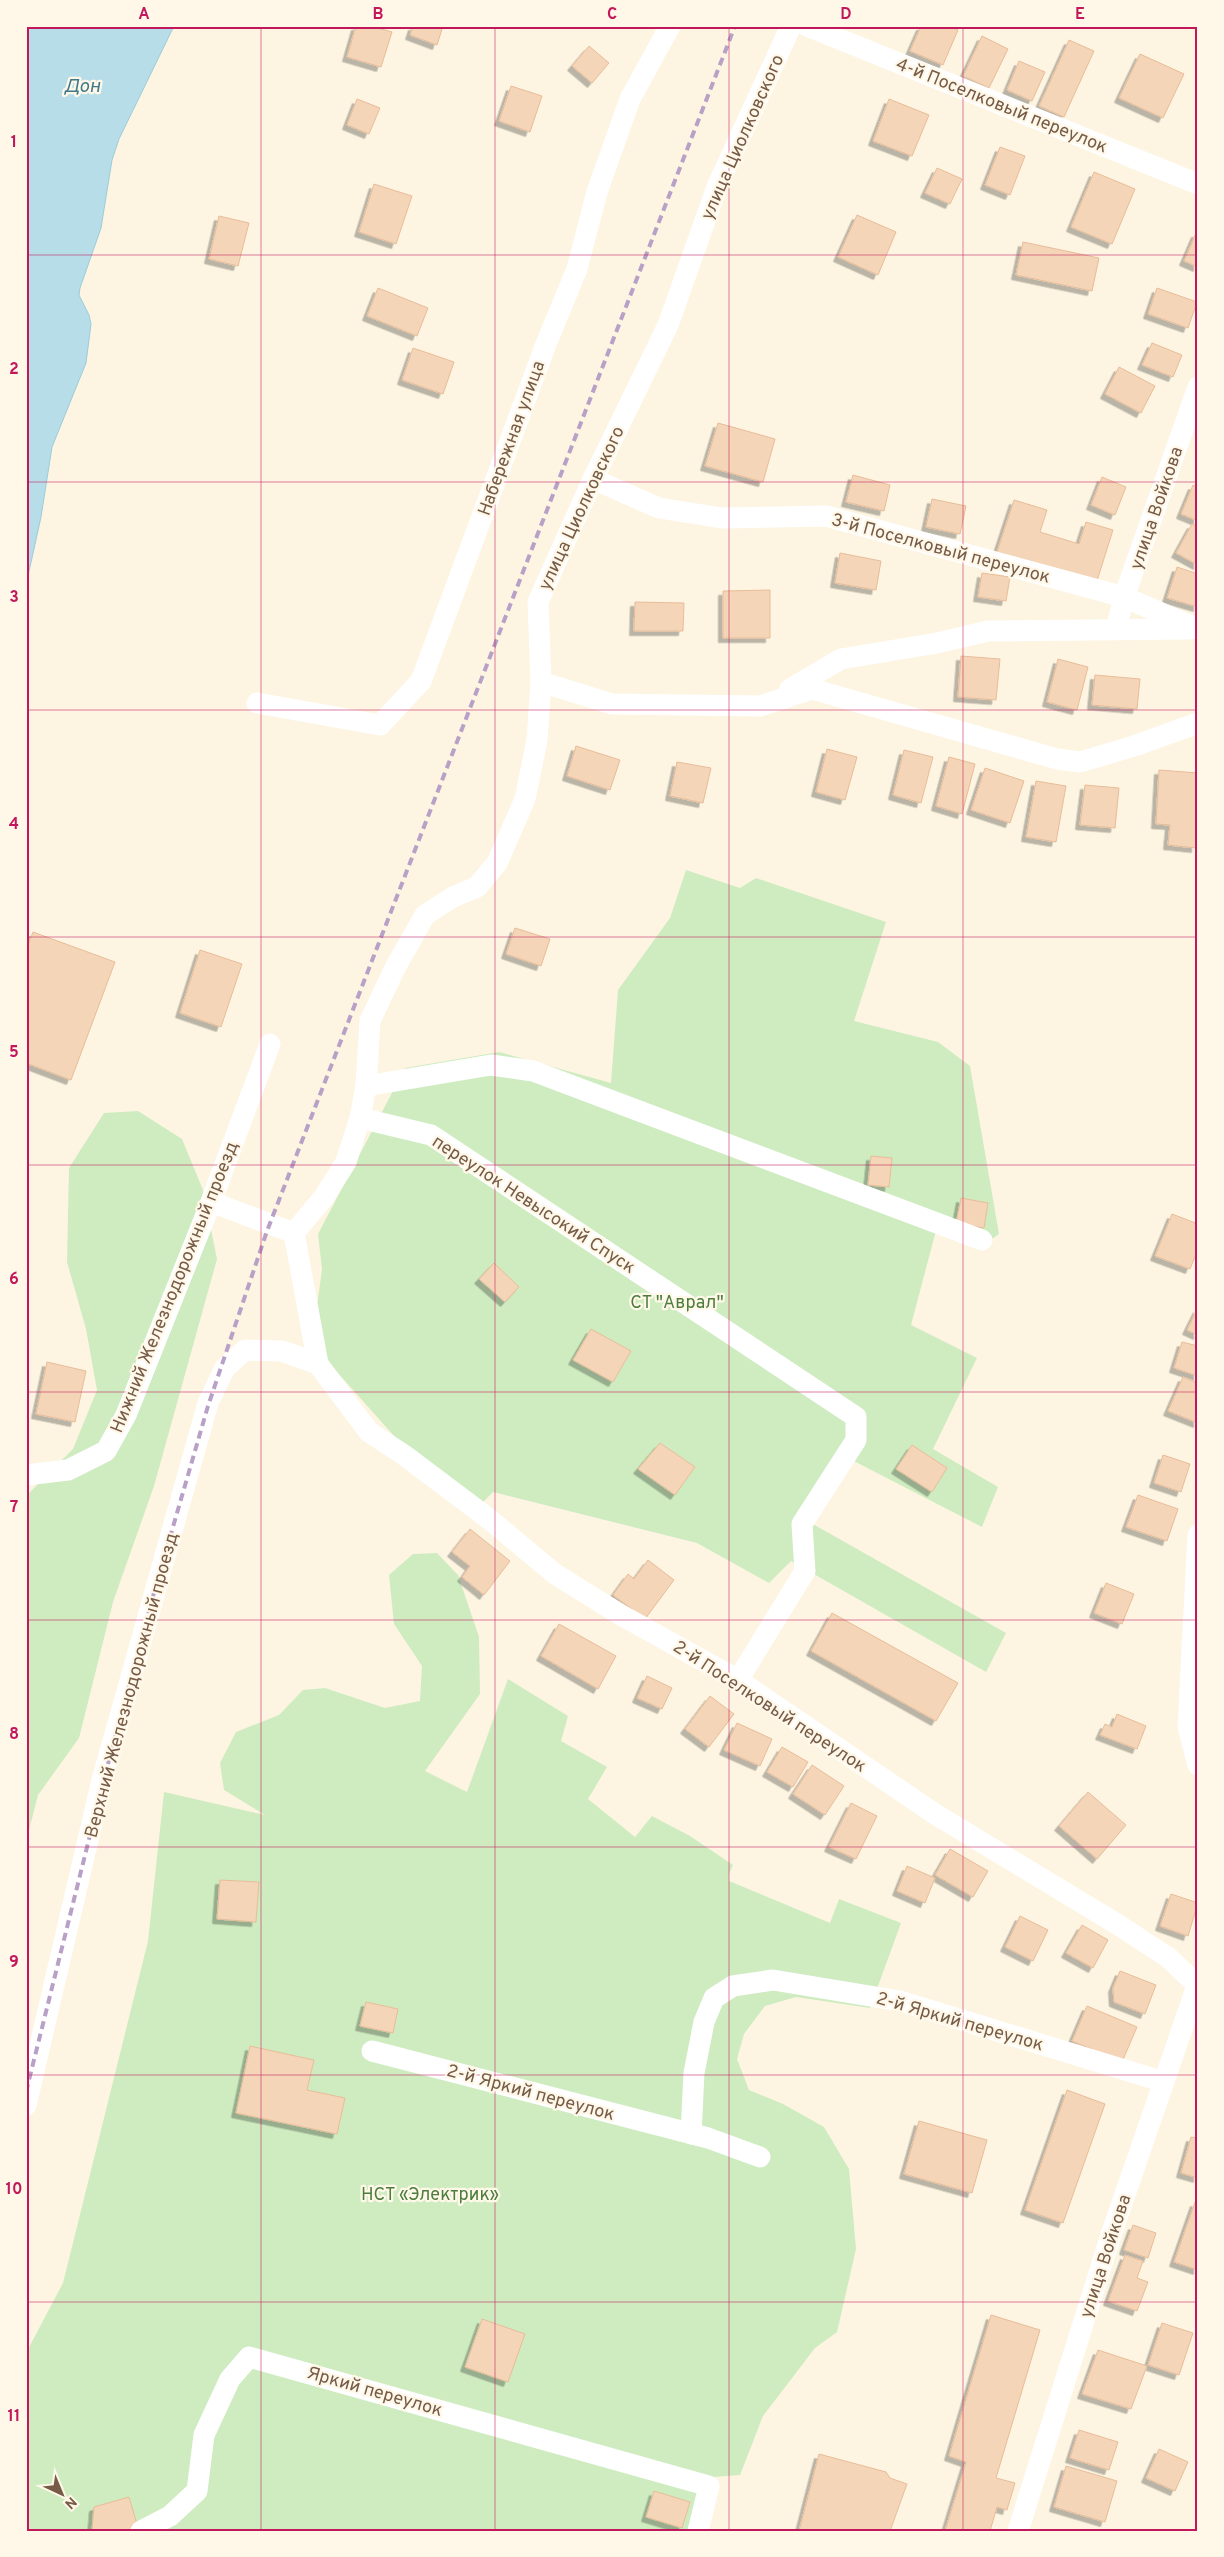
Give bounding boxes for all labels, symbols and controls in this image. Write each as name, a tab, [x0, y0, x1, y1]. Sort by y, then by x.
text: A	[138, 5, 150, 25]
text: B	[372, 5, 384, 25]
text: C	[607, 5, 617, 25]
text: D	[840, 5, 852, 25]
text: E	[1075, 5, 1085, 25]
street label: улица Циолковского	[697, 51, 790, 224]
street label: 4-й Поселковый переулок	[892, 53, 1111, 159]
water label: Дон	[64, 75, 101, 99]
text: 1	[11, 133, 17, 153]
street label: Набережная улица	[474, 358, 551, 519]
text: 2	[9, 360, 19, 380]
street label: улица Циолковского	[534, 423, 631, 594]
street label: улица Войкова	[1126, 444, 1189, 573]
street label: 3-й Поселковый переулок	[829, 509, 1053, 590]
text: 3	[9, 588, 19, 608]
text: 4	[9, 815, 19, 835]
text: 5	[9, 1043, 19, 1063]
street label: переулок Невысокий Спуск	[427, 1131, 639, 1280]
street label: Нижний Железнодорожный проезд	[106, 1138, 245, 1437]
text: 6	[9, 1270, 19, 1290]
park label: СТ "Аврал"	[630, 1292, 724, 1315]
text: 7	[10, 1498, 18, 1518]
street label: Верхний Железнодорожный проезд	[81, 1530, 184, 1840]
street label: 2-й Поселковый переулок	[668, 1636, 870, 1778]
text: 8	[9, 1725, 19, 1745]
text: 9	[9, 1953, 19, 1973]
street label: 2-й Яркий переулок	[873, 1988, 1046, 2057]
street label: 2-й Яркий переулок	[444, 2060, 617, 2127]
text: 10	[6, 2180, 22, 2200]
park label: НСТ «Электрик»	[361, 2184, 499, 2207]
street label: улица Войкова	[1076, 2192, 1137, 2321]
street label: Яркий переулок	[304, 2362, 445, 2423]
text: 11	[8, 2407, 20, 2427]
north arrow	[38, 2470, 88, 2520]
text: N	[60, 2493, 80, 2512]

